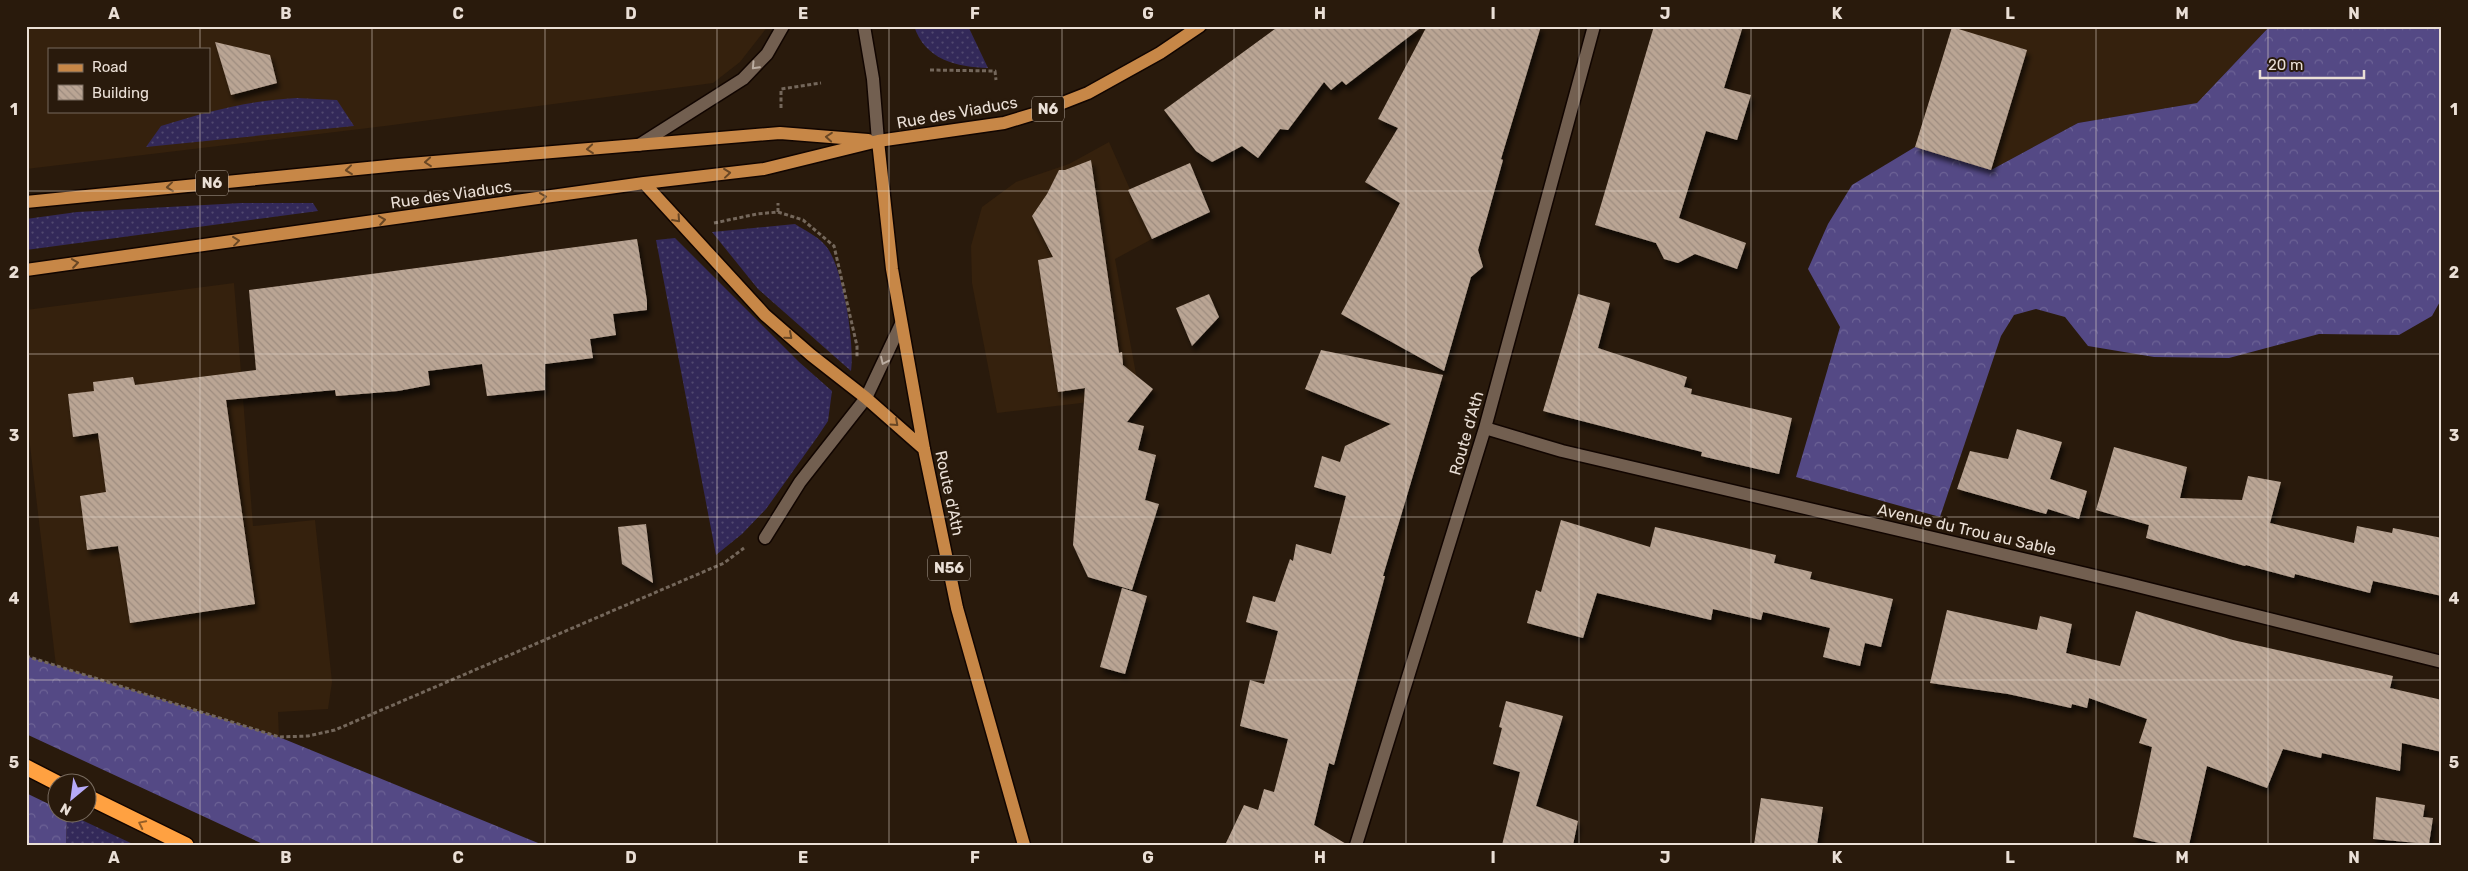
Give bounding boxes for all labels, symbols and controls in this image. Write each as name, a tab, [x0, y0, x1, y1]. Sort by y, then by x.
text: A	[108, 4, 120, 23]
text: B	[280, 4, 292, 23]
text: C	[452, 4, 464, 23]
text: D	[625, 4, 637, 23]
text: E	[798, 4, 808, 23]
text: F	[970, 4, 980, 23]
text: G	[1142, 4, 1154, 23]
text: H	[1314, 4, 1326, 23]
text: I	[1490, 4, 1496, 23]
text: J	[1660, 4, 1670, 23]
text: K	[1832, 4, 1843, 23]
text: L	[2005, 4, 2015, 23]
text: M	[2175, 4, 2189, 23]
text: N	[2348, 4, 2360, 23]
legend	[48, 48, 210, 112]
scale bar	[2260, 48, 2364, 80]
text: 20 m	[2268, 56, 2303, 74]
text: Road	[92, 58, 128, 76]
one-way arrow	[752, 61, 761, 70]
text: Building	[92, 84, 149, 102]
street label: Rue des Viaducs	[895, 93, 1019, 132]
road number: N6	[1032, 96, 1064, 122]
text: 1	[10, 100, 18, 119]
text: 1	[2450, 100, 2458, 119]
one-way arrow	[825, 132, 833, 143]
one-way arrow	[586, 143, 594, 154]
one-way arrow	[424, 157, 432, 168]
one-way arrow	[345, 164, 353, 175]
one-way arrow	[724, 168, 732, 179]
road number: N6	[196, 170, 228, 196]
street label: Rue des Viaducs	[389, 177, 513, 212]
one-way arrow	[166, 181, 174, 192]
one-way arrow	[540, 192, 548, 203]
one-way arrow	[671, 213, 680, 222]
one-way arrow	[378, 216, 387, 226]
one-way arrow	[232, 236, 240, 247]
one-way arrow	[71, 258, 79, 269]
text: 2	[9, 263, 19, 282]
text: 2	[2449, 263, 2459, 282]
one-way arrow	[783, 330, 792, 339]
one-way arrow	[880, 356, 890, 365]
street label: Route d'Ath	[1445, 389, 1488, 477]
one-way arrow	[890, 418, 899, 427]
text: 3	[9, 426, 19, 445]
text: 3	[2449, 426, 2459, 445]
street label: Route d'Ath	[931, 449, 968, 537]
street label: Avenue du Trou au Sable	[1876, 500, 2058, 559]
road number: N56	[928, 556, 970, 580]
text: 4	[9, 589, 20, 608]
text: 4	[2449, 589, 2460, 608]
text: 5	[9, 753, 19, 772]
text: 5	[2449, 753, 2459, 772]
north arrow	[48, 774, 98, 824]
text: N	[57, 799, 74, 819]
one-way arrow	[138, 819, 147, 830]
text: A	[108, 848, 120, 867]
text: B	[280, 848, 292, 867]
text: C	[452, 848, 464, 867]
text: D	[625, 848, 637, 867]
text: E	[798, 848, 808, 867]
text: F	[970, 848, 980, 867]
text: G	[1142, 848, 1154, 867]
text: H	[1314, 848, 1326, 867]
text: I	[1490, 848, 1496, 867]
text: J	[1660, 848, 1670, 867]
text: K	[1832, 848, 1843, 867]
text: L	[2005, 848, 2015, 867]
text: M	[2175, 848, 2189, 867]
text: N	[2348, 848, 2360, 867]

